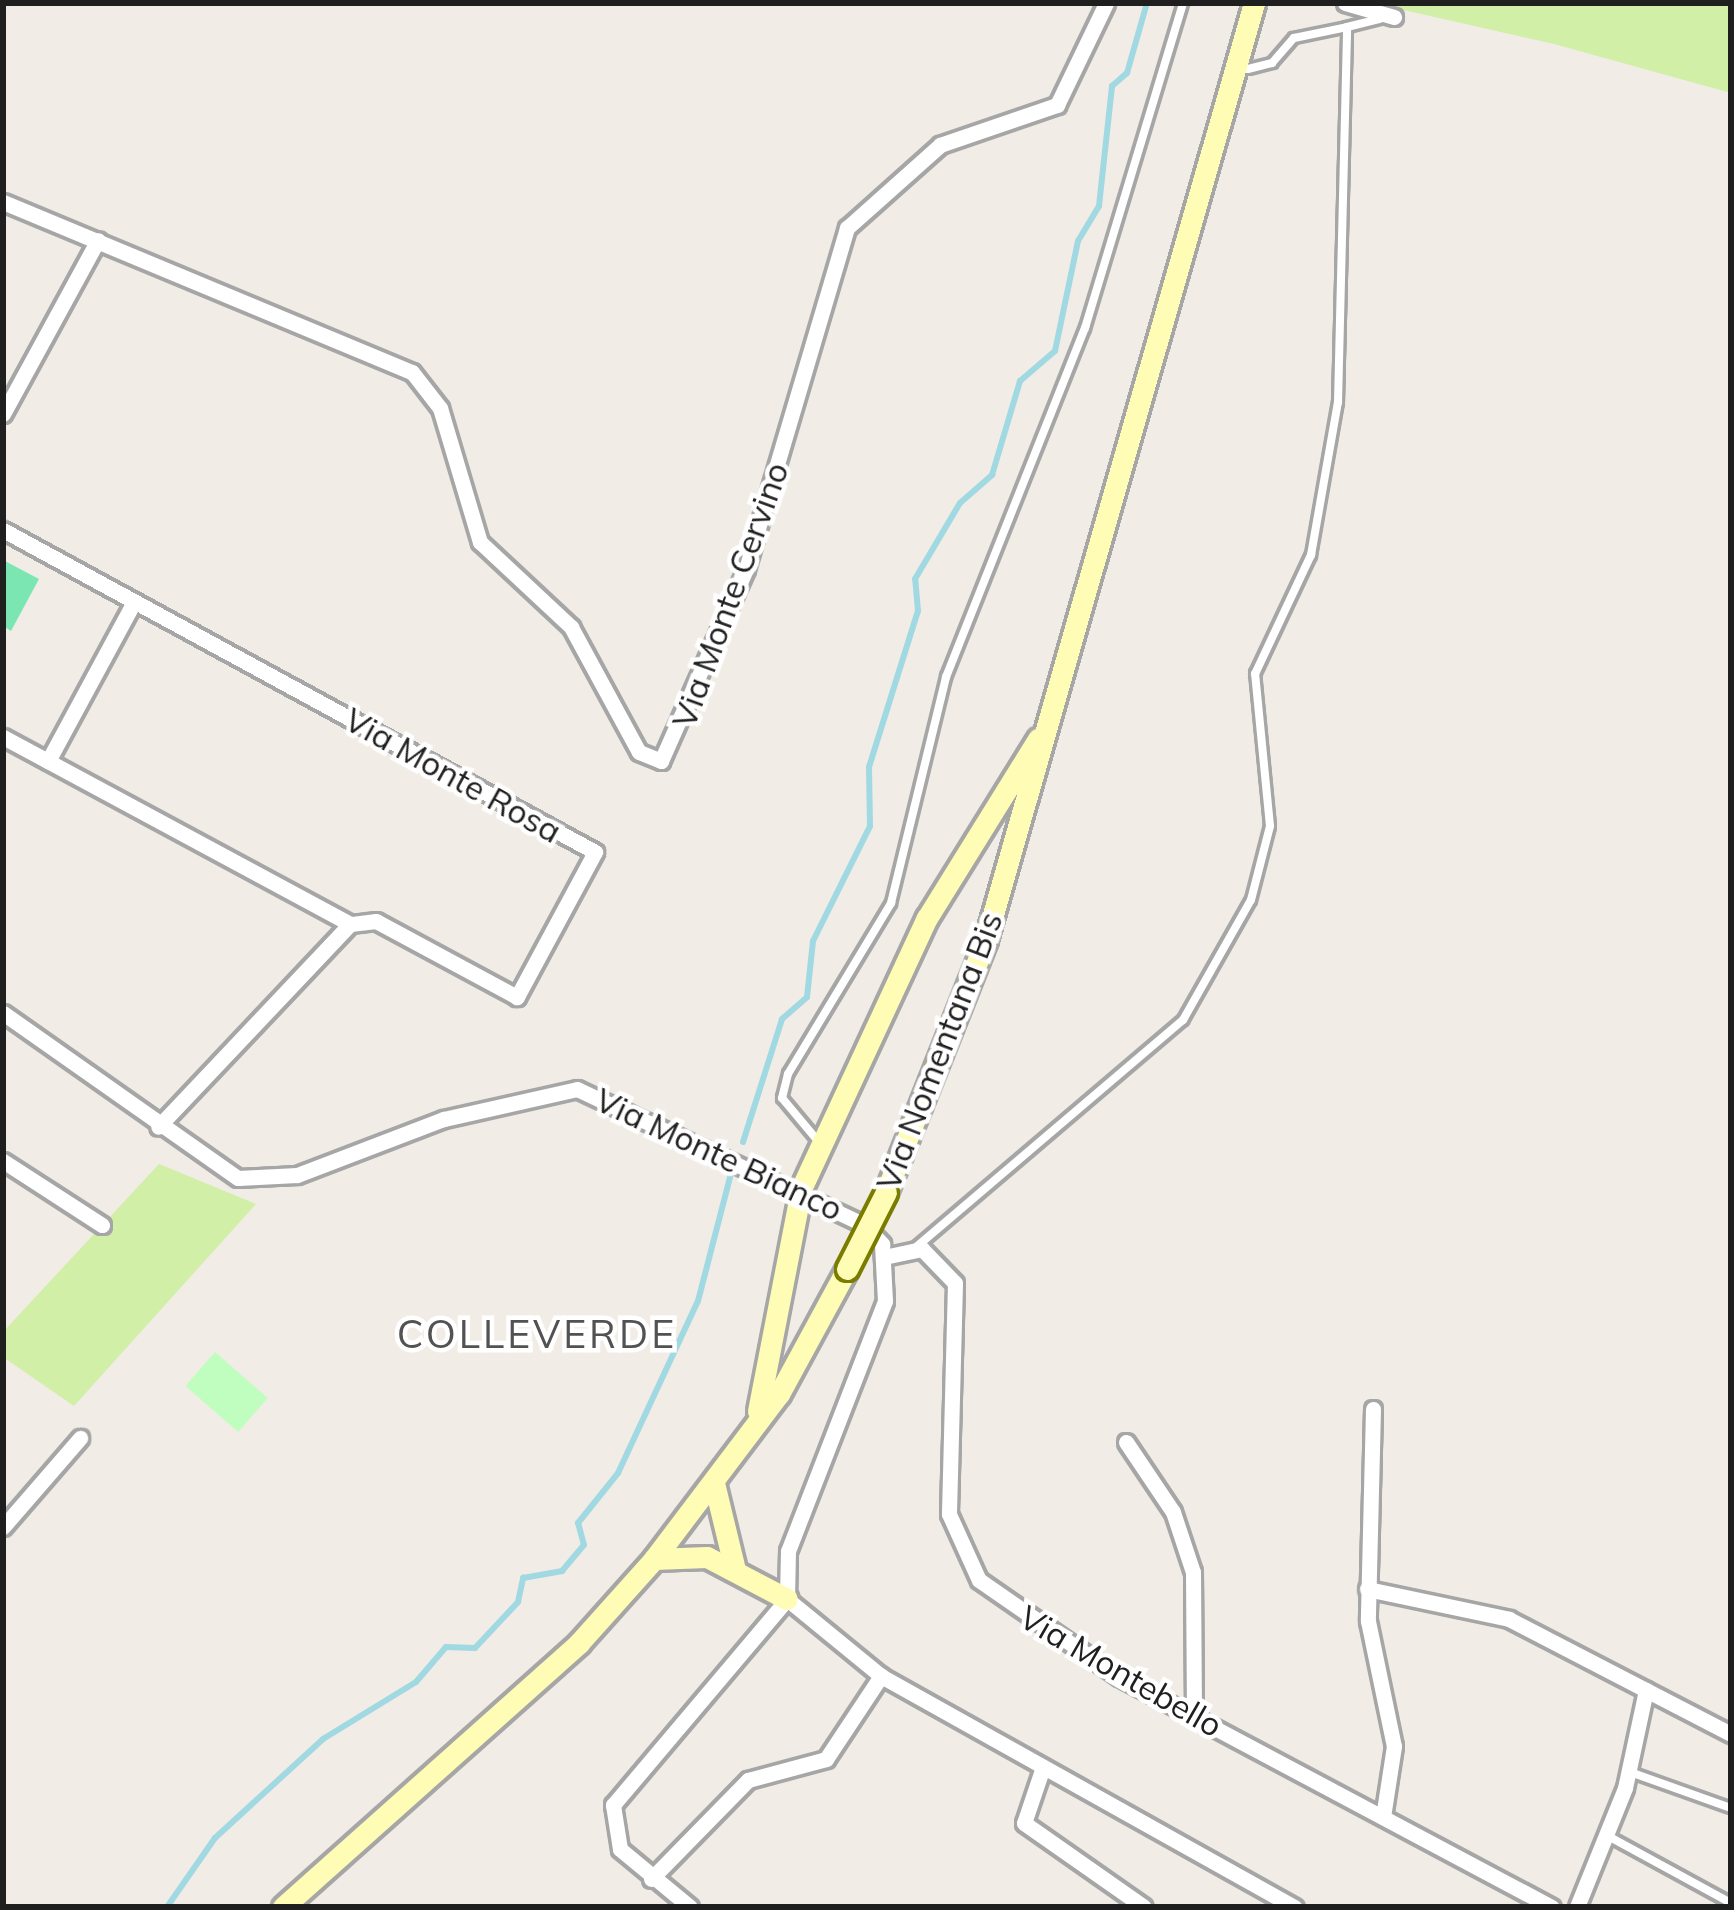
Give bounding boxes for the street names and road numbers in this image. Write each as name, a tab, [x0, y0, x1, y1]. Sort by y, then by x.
street label: Via Monte Cervino	[664, 457, 796, 733]
street label: Via Monte Rosa	[338, 699, 568, 851]
street label: Via Nomentana Bis	[868, 906, 1010, 1196]
street label: Via Monte Bianco	[589, 1079, 849, 1229]
street label: Via Montebello	[1013, 1597, 1229, 1745]

